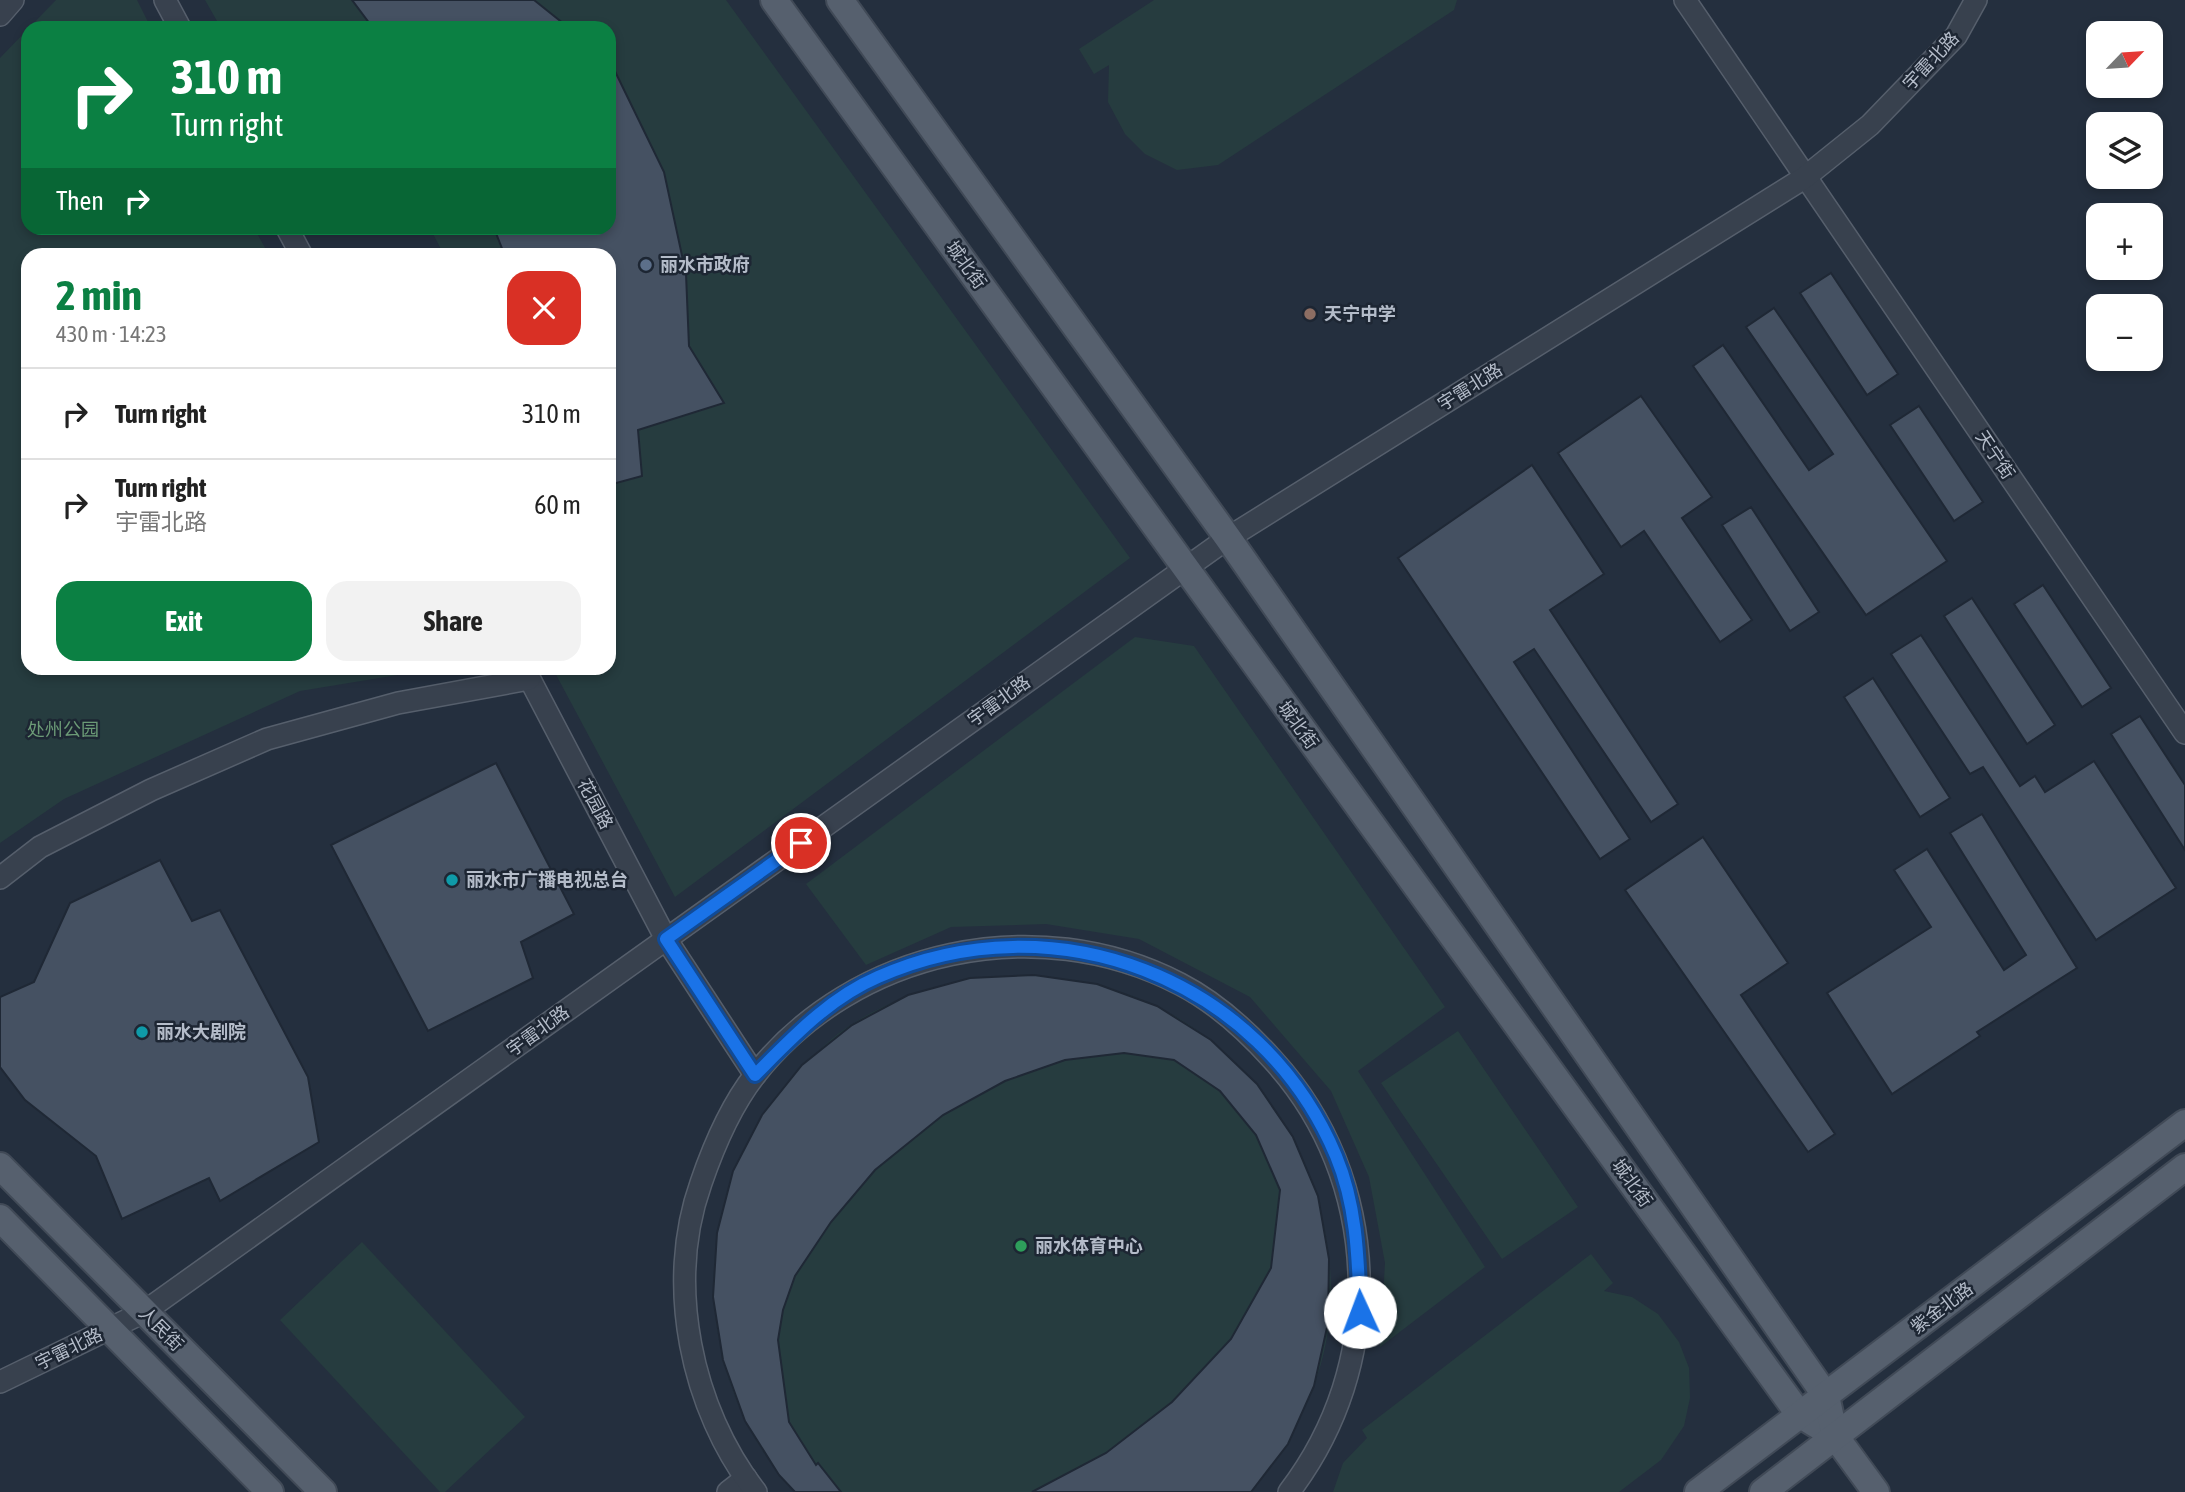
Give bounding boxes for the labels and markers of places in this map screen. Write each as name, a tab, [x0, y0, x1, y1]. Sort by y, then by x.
place label: 丽水市政府	[660, 254, 750, 275]
marker: 丽水市政府	[638, 257, 654, 273]
place label: 天宁中学	[1324, 303, 1396, 324]
marker: 天宁中学	[1302, 306, 1318, 322]
pin	[771, 813, 831, 873]
place label: 丽水市广播电视总台	[466, 869, 628, 890]
marker: 丽水市广播电视总台	[444, 872, 460, 888]
place label: 丽水大剧院	[156, 1021, 246, 1042]
marker: 丽水大剧院	[134, 1024, 150, 1040]
place label: 丽水体育中心	[1035, 1235, 1143, 1256]
marker: 丽水体育中心	[1013, 1238, 1029, 1254]

